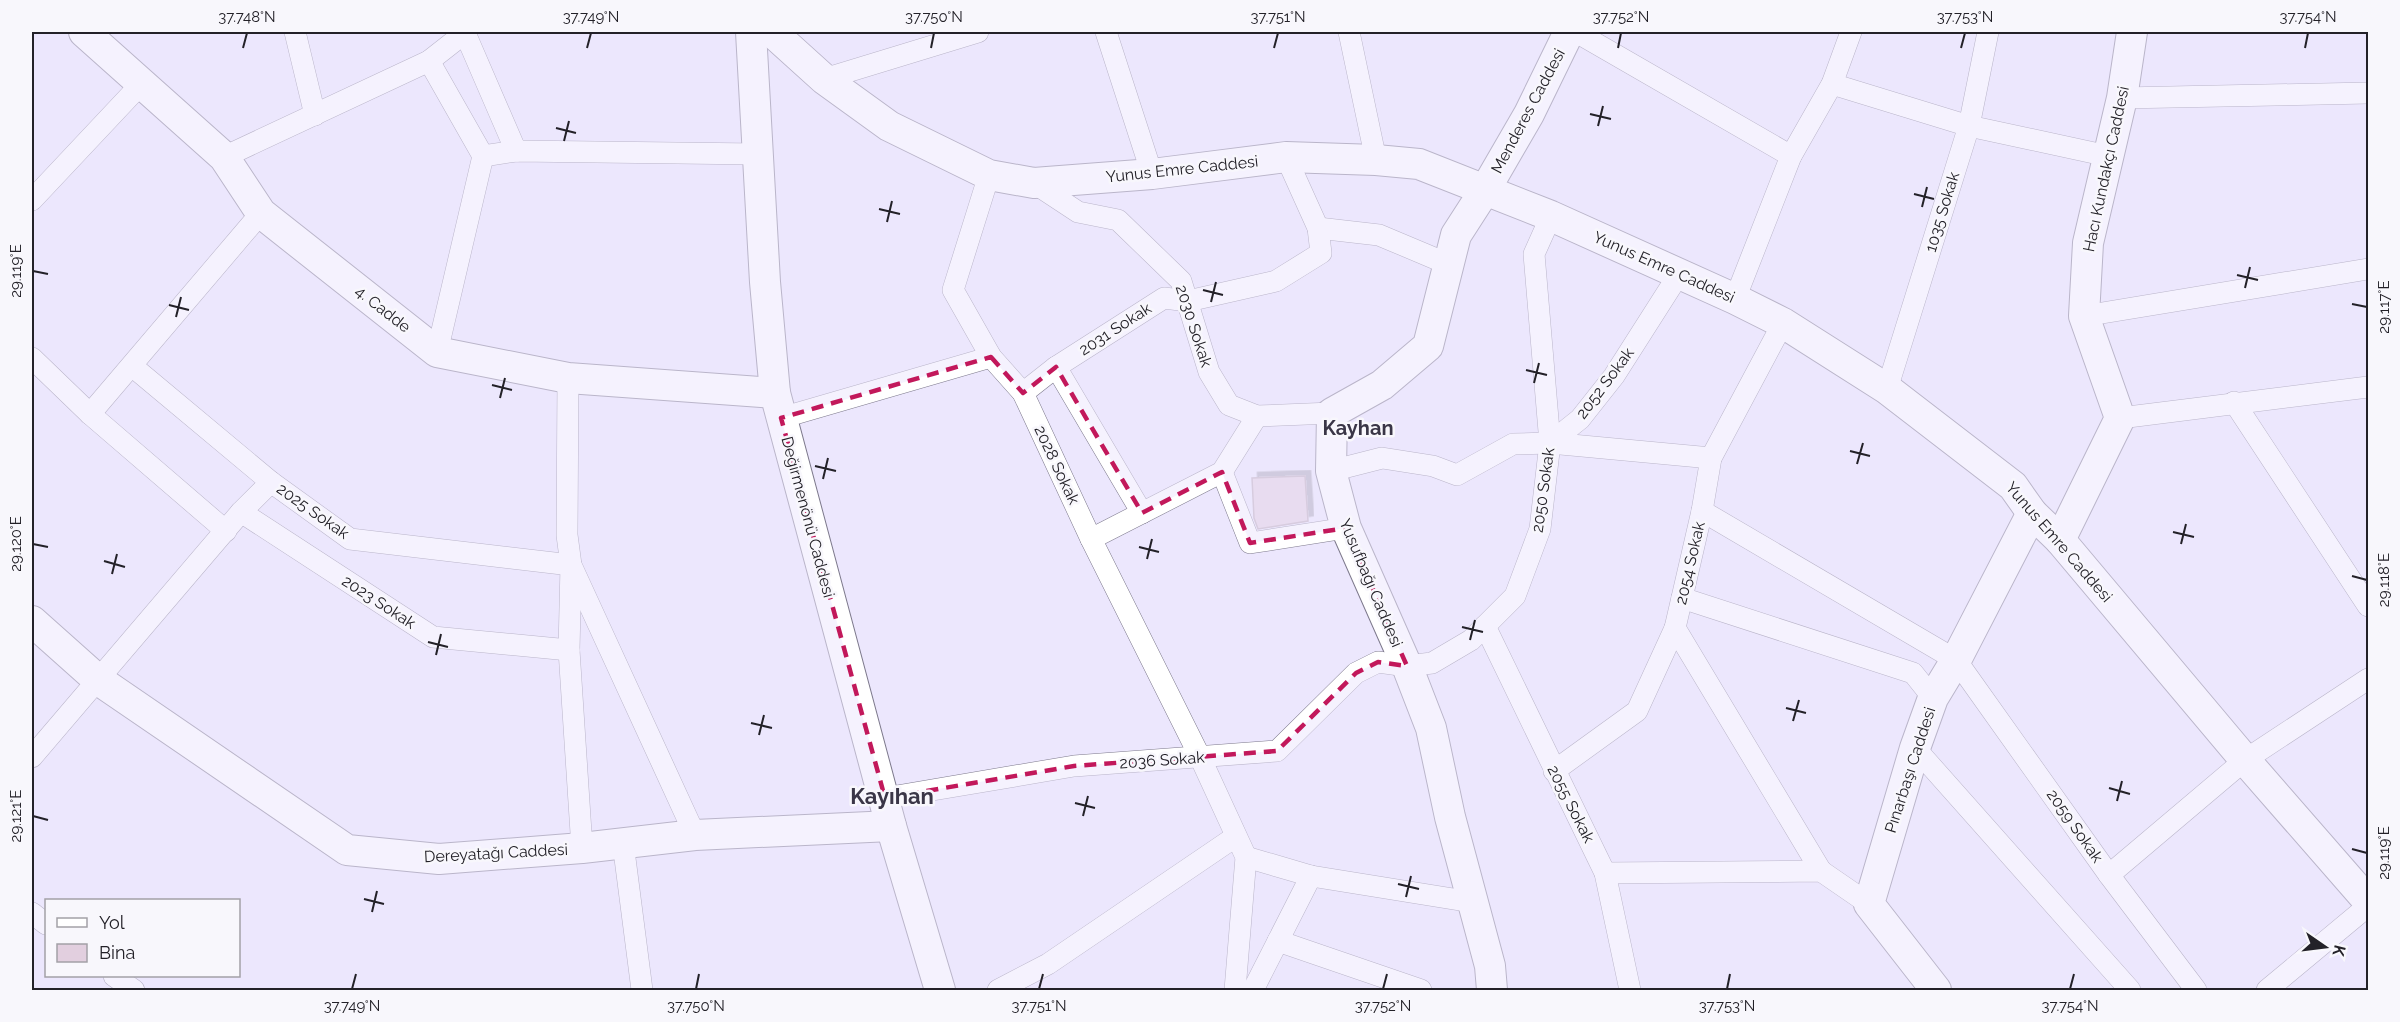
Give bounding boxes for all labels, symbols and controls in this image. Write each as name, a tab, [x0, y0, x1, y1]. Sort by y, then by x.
text: 37.748°N	[218, 8, 276, 26]
text: 37.749°N	[563, 8, 619, 26]
text: 37.750°N	[905, 8, 963, 26]
text: 37.751°N	[1250, 8, 1306, 26]
text: 37.752°N	[1593, 8, 1649, 26]
text: 37.753°N	[1937, 8, 1993, 26]
text: 37.754°N	[2280, 8, 2336, 26]
street label: Menderes Caddesi	[1487, 45, 1569, 177]
street label: Hacı Kundakçı Caddesi	[2079, 84, 2133, 254]
street label: Yunus Emre Caddesi	[1105, 152, 1259, 186]
street label: 1035 Sokak	[1921, 169, 1963, 254]
street label: Yunus Emre Caddesi	[1590, 227, 1738, 307]
text: 29.119°E	[7, 244, 25, 298]
text: 29.117°E	[2375, 280, 2393, 334]
street label: 4. Cadde	[352, 282, 414, 336]
street label: 2030 Sokak	[1172, 282, 1216, 370]
street label: 2031 Sokak	[1075, 298, 1155, 359]
street label: 2052 Sokak	[1572, 343, 1638, 422]
district label: Kayhan	[1322, 416, 1394, 440]
street label: 2028 Sokak	[1030, 423, 1084, 508]
street label: Değirmenönü Caddesi	[777, 434, 839, 600]
street label: 2050 Sokak	[1528, 446, 1558, 534]
street label: Yunus Emre Caddesi	[2002, 478, 2116, 606]
street label: 2025 Sokak	[273, 479, 353, 543]
text: 29.120°E	[7, 516, 25, 572]
street label: Yusufbağı Caddesi	[1335, 516, 1407, 650]
street label: 2054 Sokak	[1671, 519, 1709, 606]
text: 29.118°E	[2375, 553, 2393, 607]
street label: 2023 Sokak	[339, 571, 420, 633]
street label: Pınarbaşı Caddesi	[1881, 705, 1939, 835]
street label: 2036 Sokak	[1119, 748, 1206, 772]
street label: 2055 Sokak	[1543, 762, 1599, 846]
district label: Kayıhan	[850, 783, 934, 809]
street label: 2059 Sokak	[2043, 786, 2108, 867]
text: 29.121°E	[7, 790, 25, 842]
text: 29.119°E	[2375, 826, 2393, 880]
street label: Dereyatağı Caddesi	[424, 840, 568, 866]
legend	[45, 899, 240, 977]
text: Yol	[99, 912, 125, 933]
north arrow	[2295, 917, 2355, 977]
text: Bina	[99, 942, 135, 963]
text: K	[2328, 943, 2350, 958]
text: 37.749°N	[324, 997, 380, 1015]
text: 37.750°N	[667, 997, 725, 1015]
text: 37.751°N	[1011, 997, 1067, 1015]
text: 37.752°N	[1355, 997, 1411, 1015]
text: 37.753°N	[1699, 997, 1755, 1015]
text: 37.754°N	[2042, 997, 2098, 1015]

